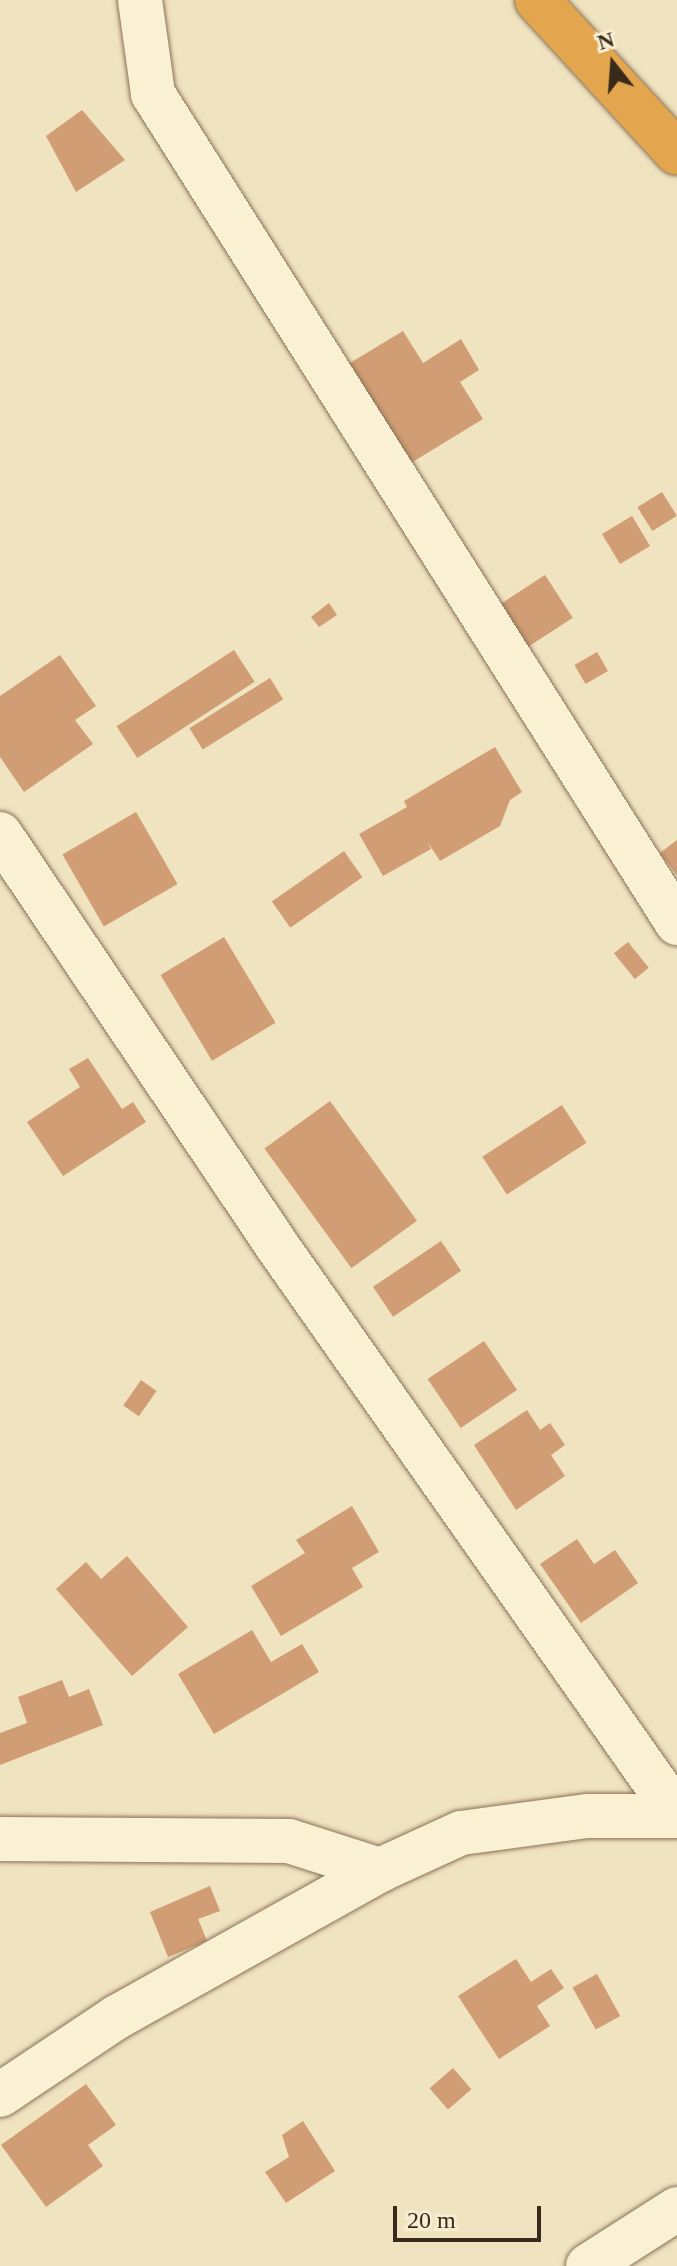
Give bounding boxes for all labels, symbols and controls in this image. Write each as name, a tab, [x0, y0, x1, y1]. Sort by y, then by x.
north arrow	[573, 24, 653, 104]
text: N	[595, 26, 617, 55]
scale bar	[397, 2190, 545, 2240]
text: 20 m	[407, 2207, 456, 2233]

